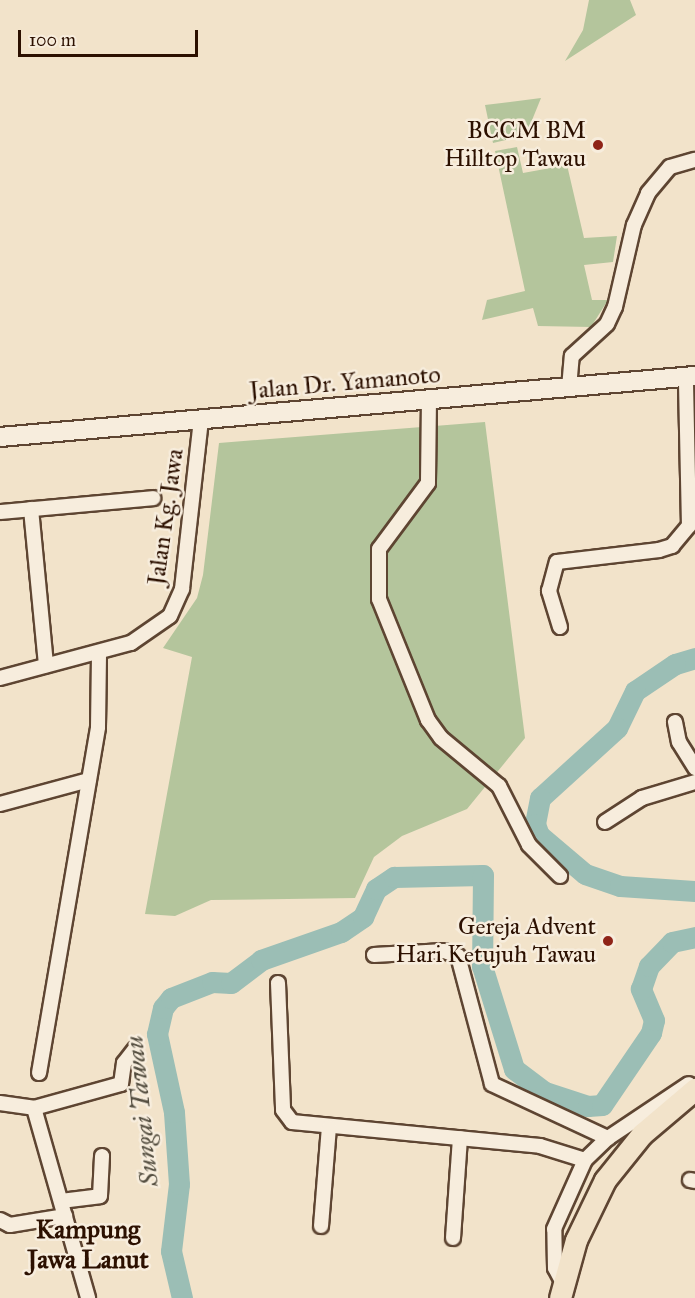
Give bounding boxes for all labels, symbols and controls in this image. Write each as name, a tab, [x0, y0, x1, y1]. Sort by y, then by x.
scale bar	[21, 18, 201, 56]
text: 100 m	[29, 29, 76, 51]
place label: BCCM BM Hilltop Tawau	[444, 117, 586, 173]
marker: BCCM BM Hilltop Tawau	[591, 138, 605, 152]
street label: Jalan Dr. Yamanoto	[248, 360, 442, 406]
street label: Jalan Kg. Jawa	[142, 447, 190, 587]
place label: Gereja Advent Hari Ketujuh Tawau	[396, 913, 596, 969]
marker: Gereja Advent Hari Ketujuh Tawau	[601, 934, 615, 948]
water label: Sungai Tawau	[119, 1034, 165, 1188]
district label: Kampung Jawa Lanut	[27, 1214, 149, 1276]

